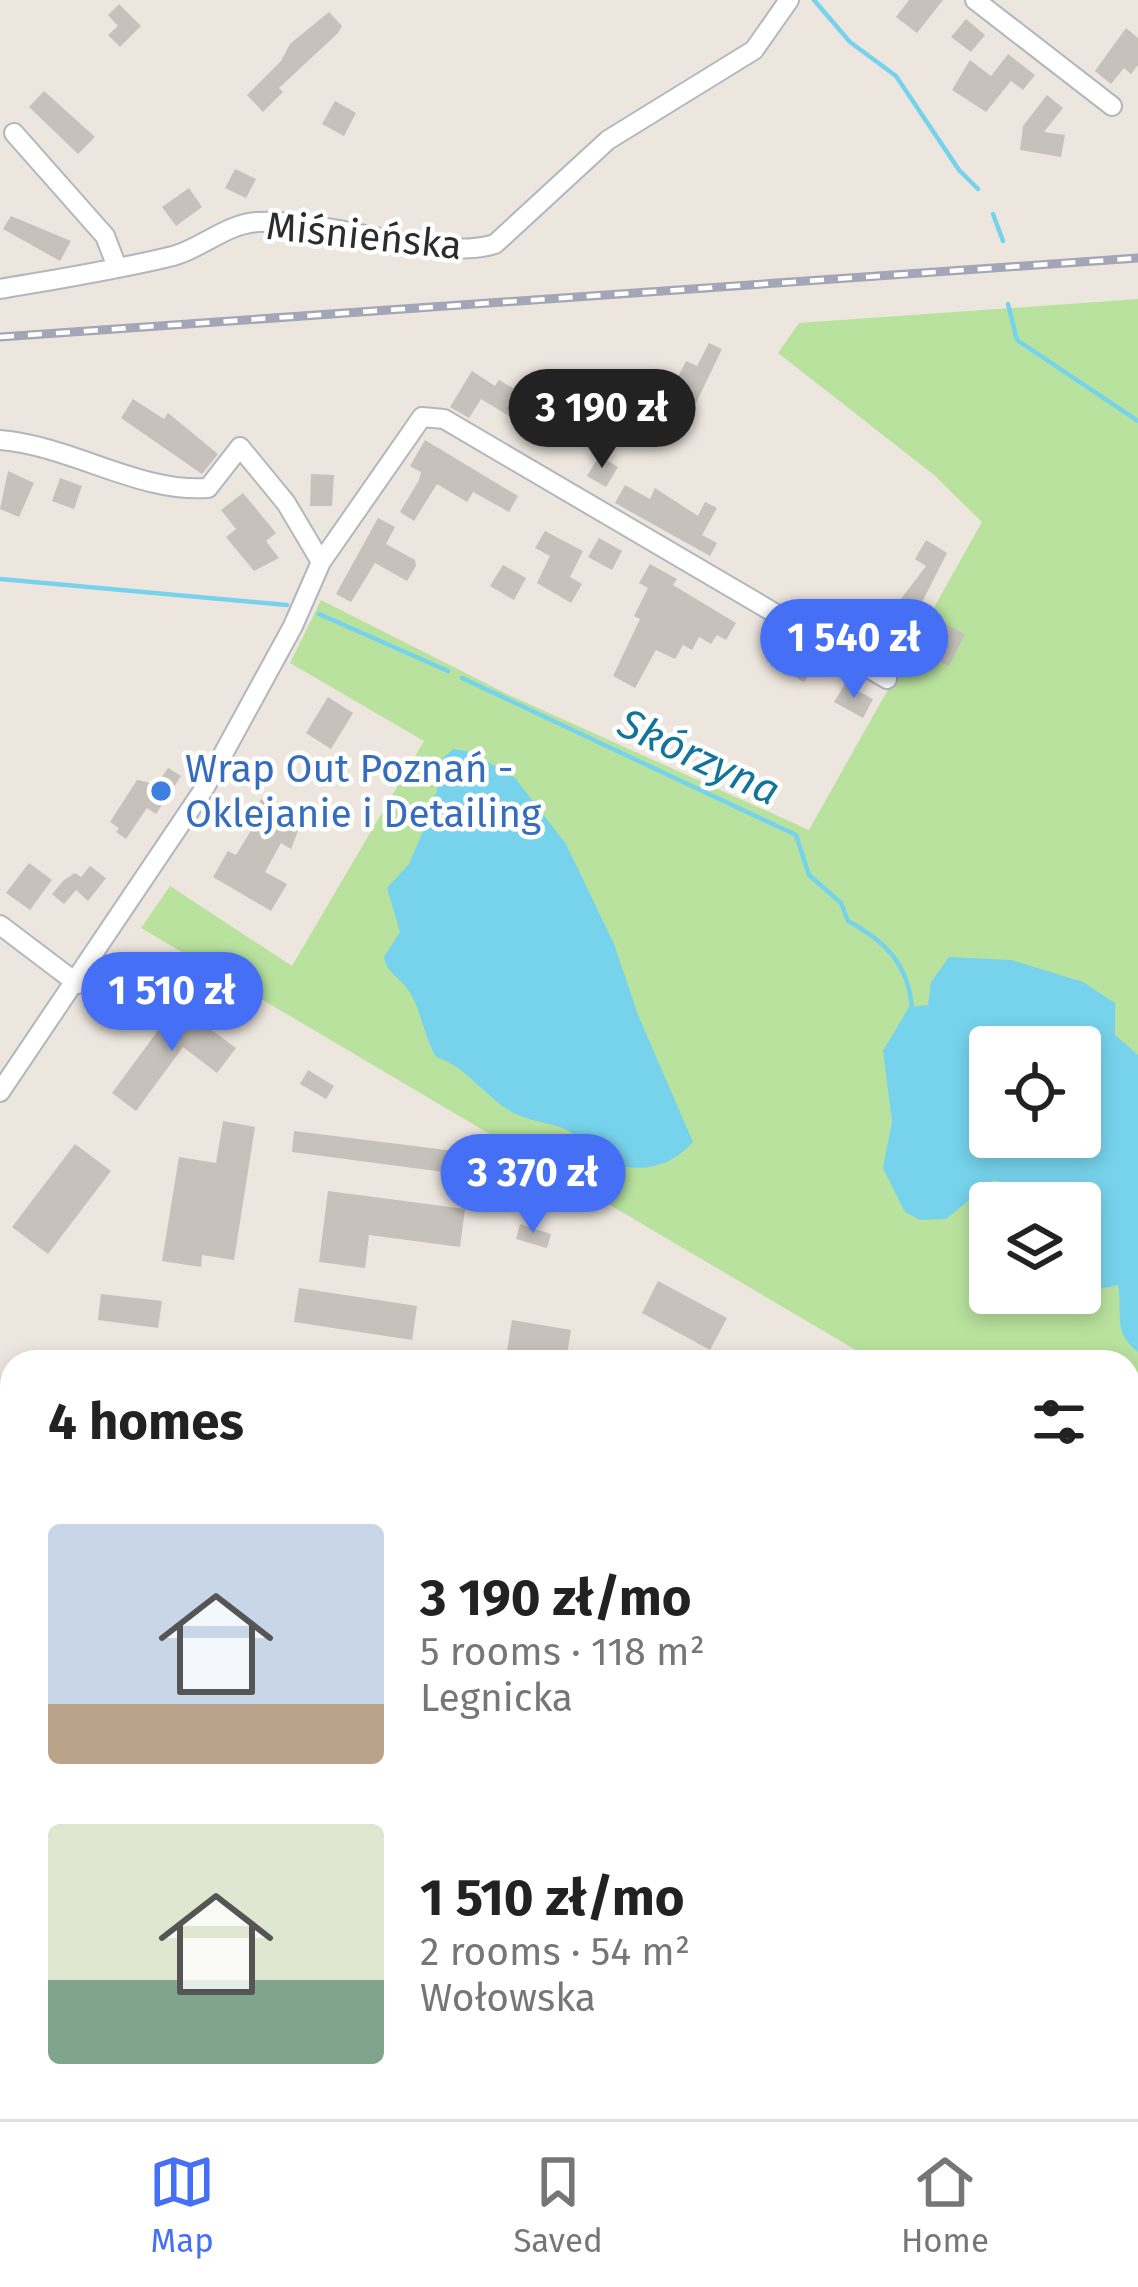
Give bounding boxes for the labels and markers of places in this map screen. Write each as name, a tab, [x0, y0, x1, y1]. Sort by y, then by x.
pin: 3 190 zł	[478, 369, 726, 471]
pin: 1 540 zł	[730, 599, 978, 701]
place label: Wrap Out Poznań - Oklejanie i Detailing	[185, 746, 542, 837]
marker: Wrap Out Poznań - Oklejanie i Detailing	[148, 778, 174, 804]
pin: 1 510 zł	[48, 952, 296, 1054]
pin: 3 370 zł	[409, 1134, 657, 1236]

